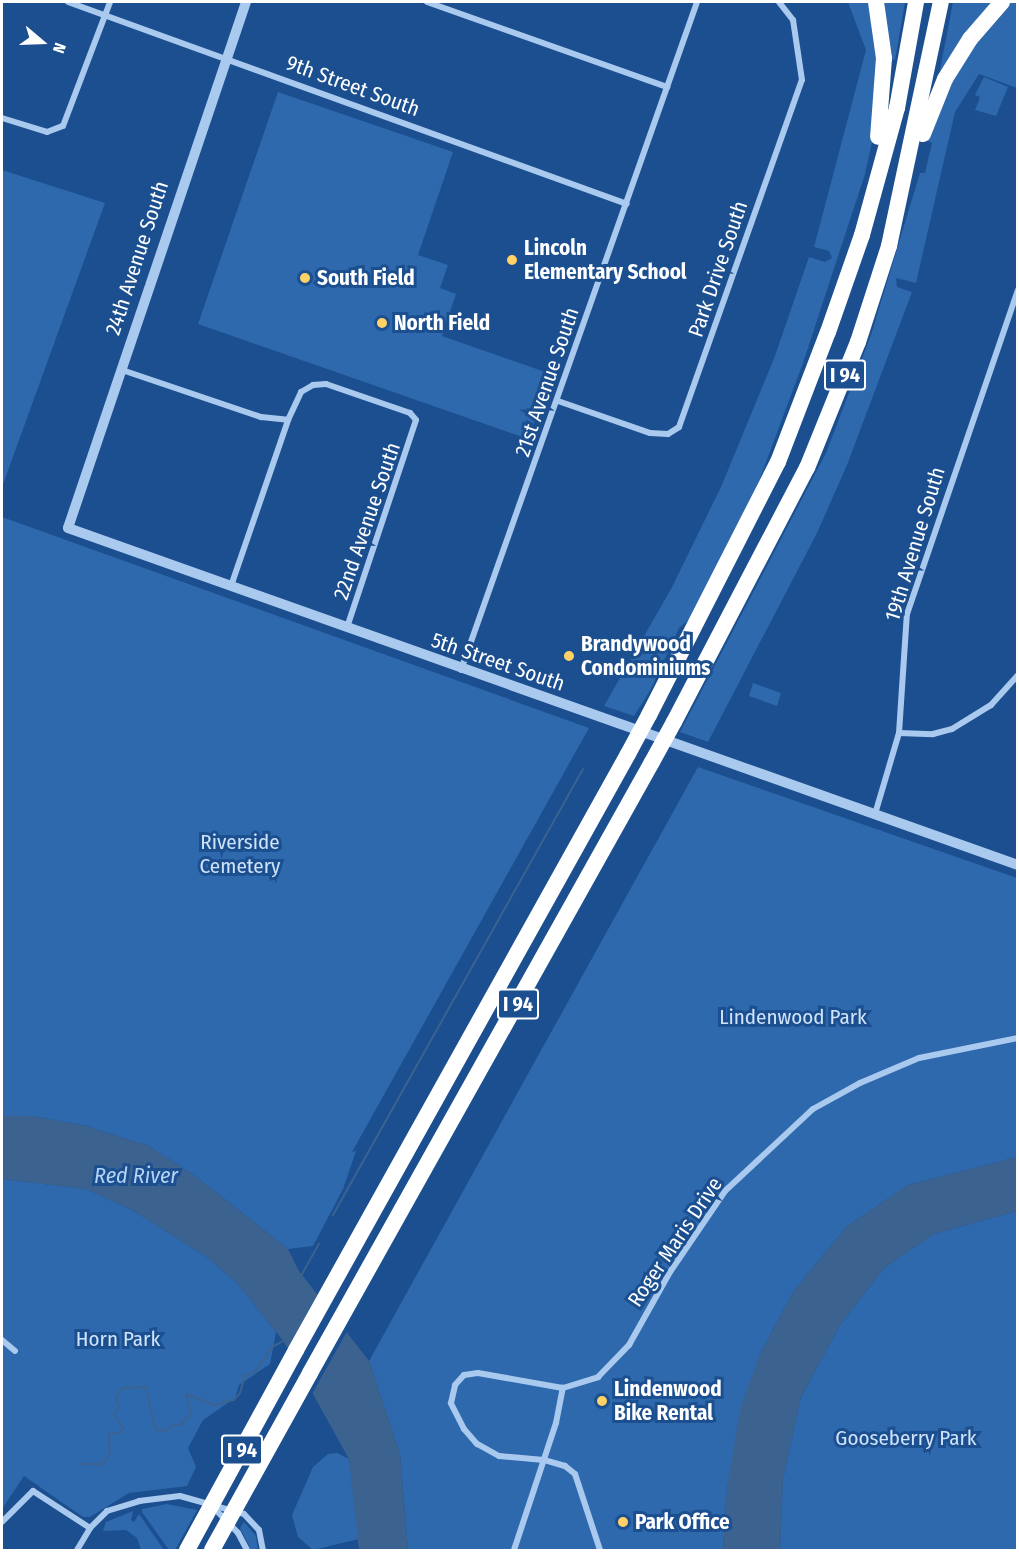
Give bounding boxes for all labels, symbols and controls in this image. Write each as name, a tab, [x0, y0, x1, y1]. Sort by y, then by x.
north arrow	[12, 12, 72, 72]
text: N	[49, 40, 70, 56]
street label: 9th Street South	[283, 50, 423, 122]
street label: 24th Avenue South	[100, 178, 174, 338]
street label: Park Drive South	[683, 198, 753, 340]
place label: Lincoln Elementary School	[524, 235, 687, 285]
marker: Lincoln Elementary School	[505, 253, 519, 267]
place label: South Field	[317, 265, 415, 291]
marker: South Field	[298, 271, 312, 285]
street label: 21st Avenue South	[510, 304, 584, 460]
place label: North Field	[394, 310, 490, 336]
marker: North Field	[375, 316, 389, 330]
road number: I 94	[824, 358, 866, 392]
street label: 22nd Avenue South	[328, 439, 406, 603]
street label: 19th Avenue South	[880, 464, 950, 624]
street label: 5th Street South	[428, 627, 568, 697]
place label: Brandywood Condominiums	[581, 631, 710, 681]
marker: Brandywood Condominiums	[562, 649, 576, 663]
park label: Riverside Cemetery	[200, 829, 280, 879]
road number: I 94	[497, 987, 539, 1021]
park label: Lindenwood Park	[719, 1004, 867, 1030]
water label: Red River	[94, 1163, 178, 1189]
street label: Roger Maris Drive	[622, 1173, 728, 1311]
park label: Horn Park	[76, 1326, 160, 1352]
place label: Lindenwood Bike Rental	[614, 1376, 722, 1426]
marker: Lindenwood Bike Rental	[595, 1394, 609, 1408]
park label: Gooseberry Park	[835, 1425, 977, 1451]
road number: I 94	[221, 1433, 263, 1467]
place label: Park Office	[635, 1509, 730, 1535]
marker: Park Office	[616, 1515, 630, 1529]

